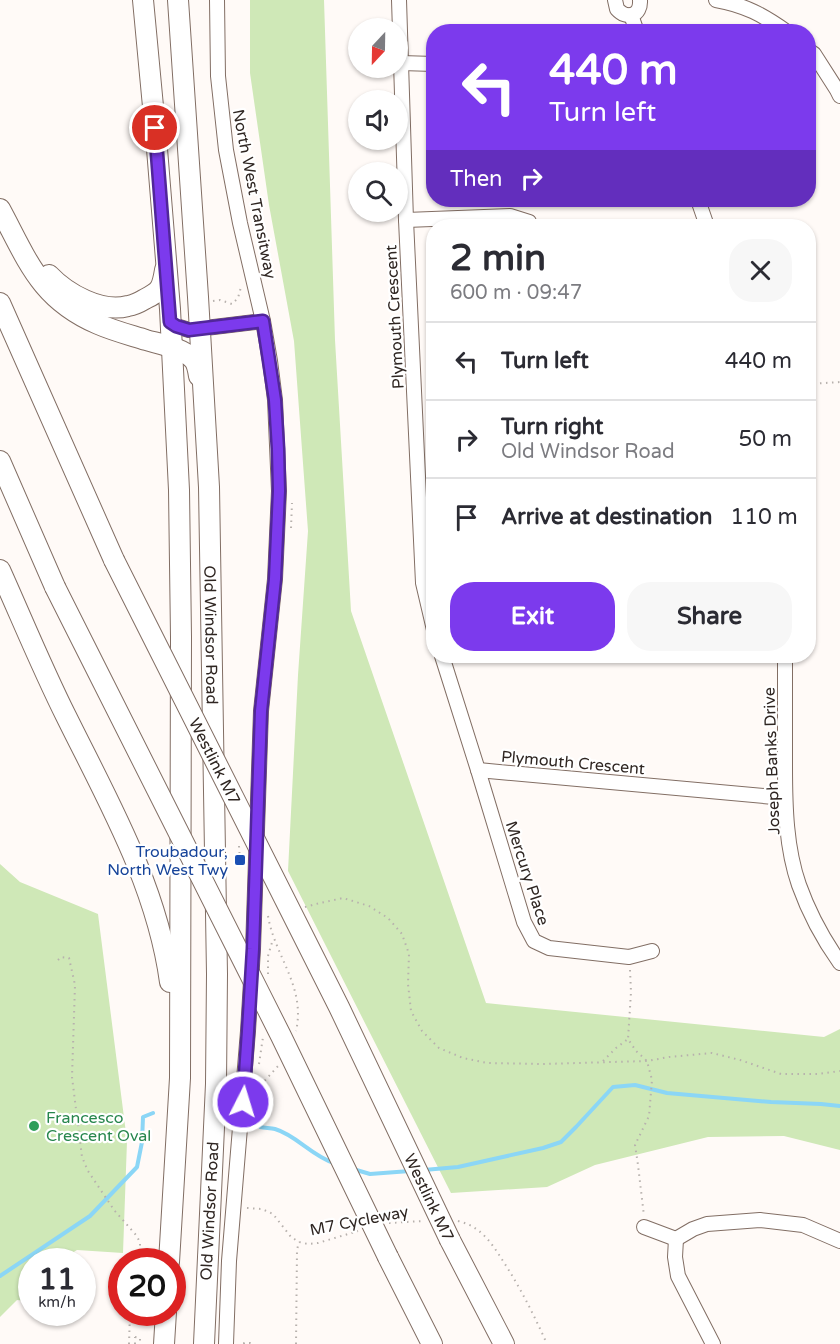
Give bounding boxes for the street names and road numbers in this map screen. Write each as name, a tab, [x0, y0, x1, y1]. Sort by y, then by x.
street label: North West Transitway	[228, 108, 280, 281]
street label: Plymouth Crescent	[381, 244, 409, 389]
street label: Old Windsor Road	[199, 565, 222, 705]
street label: Joseph Banks Drive	[759, 687, 785, 835]
street label: Westlink M7	[184, 715, 244, 808]
street label: Plymouth Crescent	[500, 747, 646, 779]
street label: Mercury Place	[501, 819, 553, 928]
street label: Old Windsor Road	[196, 1141, 224, 1281]
street label: Westlink M7	[399, 1151, 458, 1244]
street label: M7 Cycleway	[308, 1202, 411, 1240]

